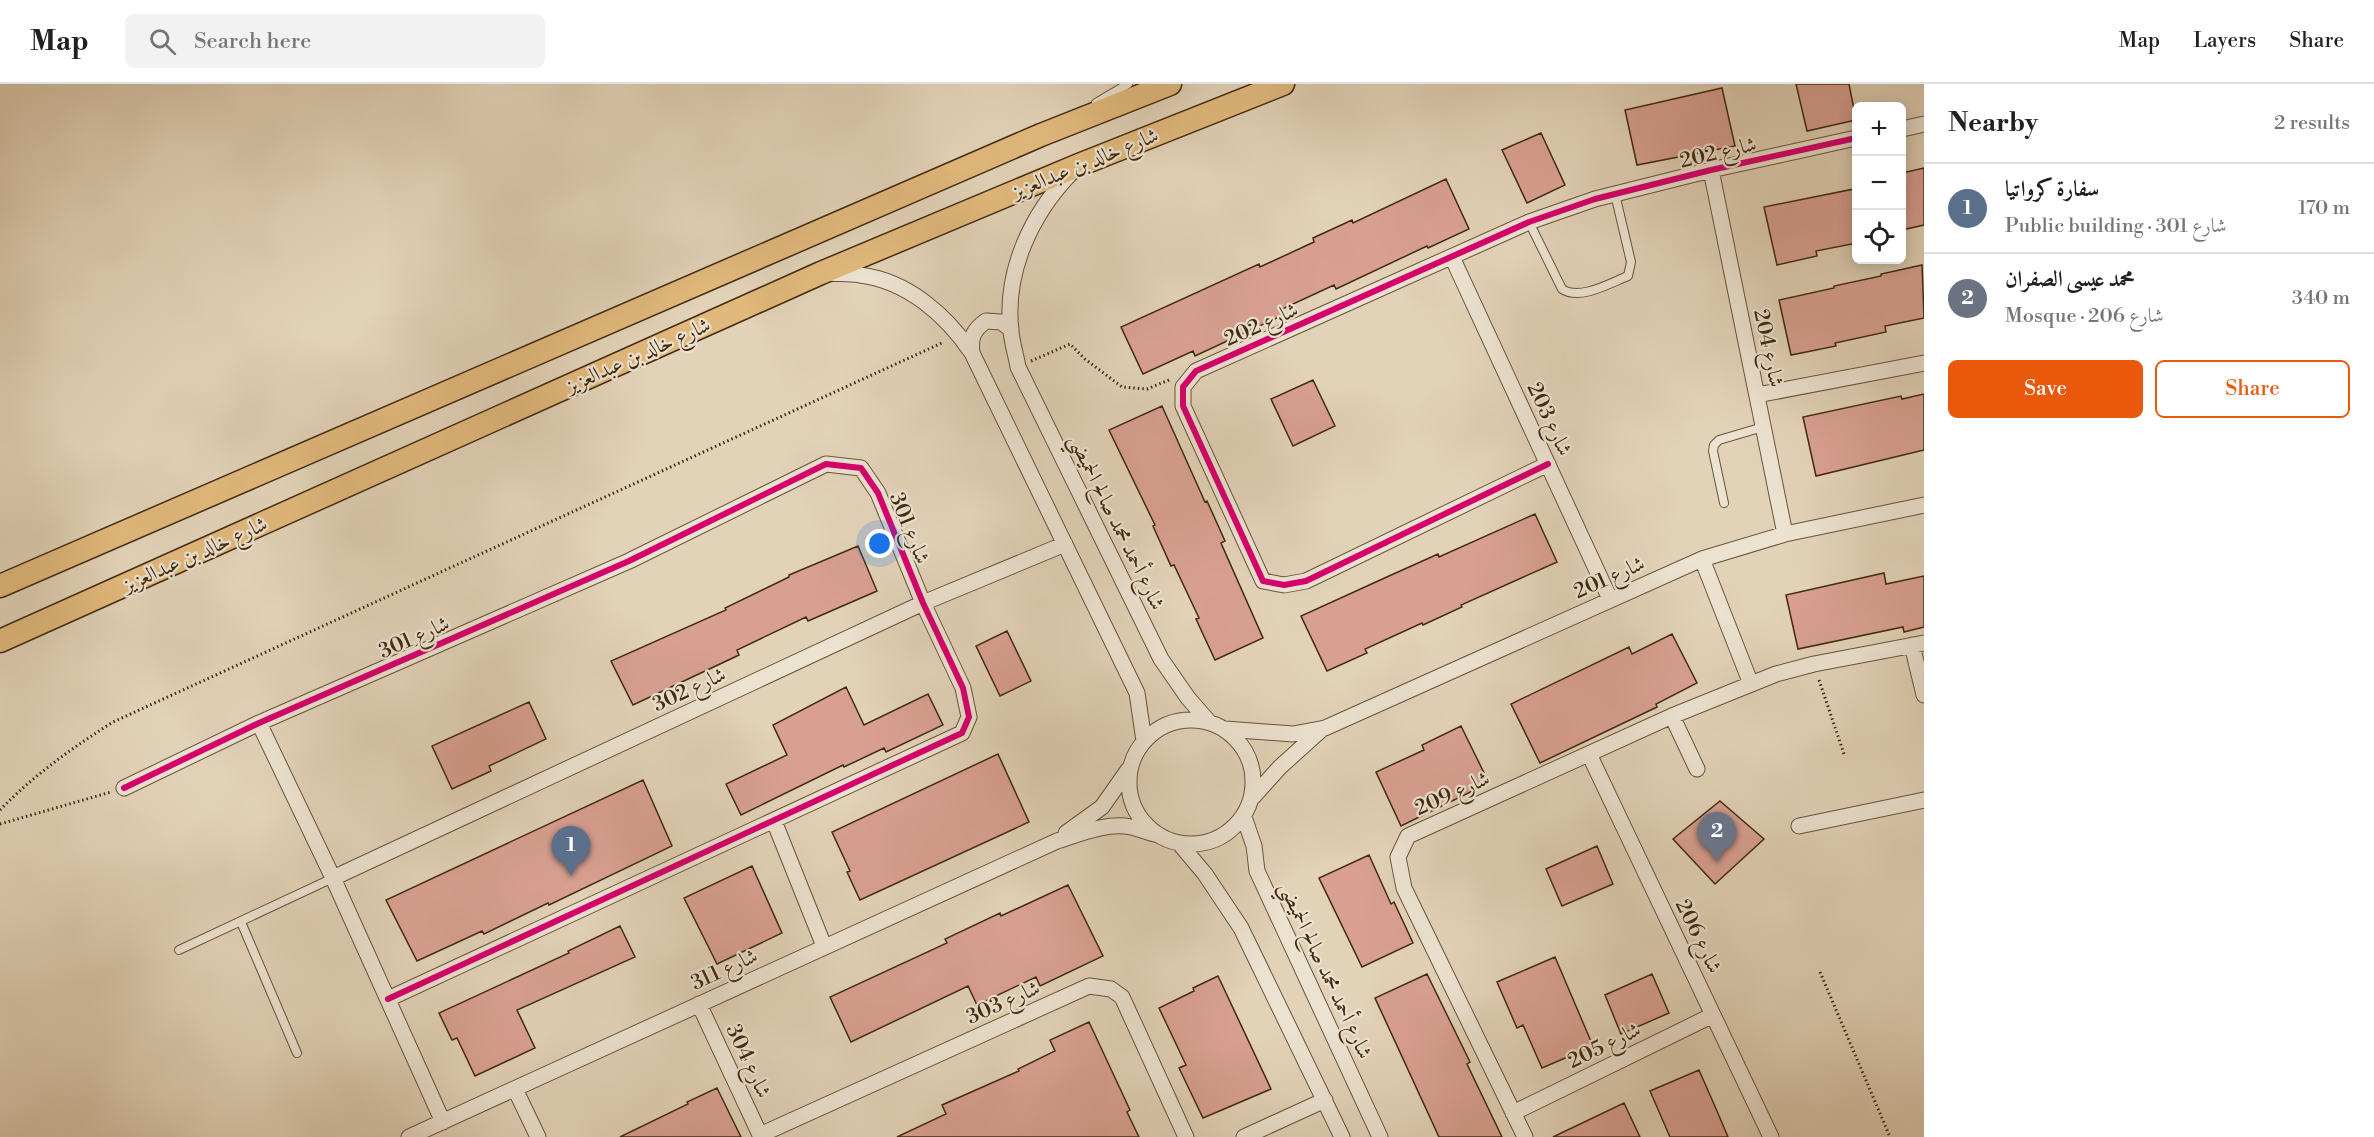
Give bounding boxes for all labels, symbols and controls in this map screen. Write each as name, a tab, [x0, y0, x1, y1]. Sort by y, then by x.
search box	[125, 14, 545, 68]
text: Map	[30, 24, 89, 59]
icon: search	[146, 25, 179, 58]
text: Search here	[194, 28, 311, 55]
text: Map	[2119, 28, 2160, 54]
text: Layers	[2193, 28, 2256, 54]
text: Share	[2289, 28, 2344, 54]
map controls	[1852, 102, 1906, 264]
button: +	[1852, 102, 1906, 156]
text: Nearby	[1948, 107, 2038, 139]
text: 2 results	[2274, 111, 2350, 136]
street label: شارع خالد بن عبدالعزيز	[1006, 123, 1164, 210]
street label: شارع 202	[1677, 131, 1760, 178]
button: −	[1852, 156, 1906, 210]
text: سفارة كرواتيا	[2005, 176, 2099, 203]
text: 1	[1963, 196, 1972, 221]
text: 170 m	[2298, 196, 2350, 221]
button: locate	[1852, 210, 1906, 264]
text: Public building · شارع 301	[2005, 214, 2227, 239]
text: محمد عيسى الصفران	[2005, 266, 2135, 293]
text: 2	[1961, 286, 1974, 311]
text: 340 m	[2292, 286, 2350, 311]
street label: شارع 202	[1220, 297, 1304, 356]
text: Mosque · شارع 206	[2005, 304, 2164, 329]
street label: شارع 204	[1743, 307, 1789, 390]
street label: شارع خالد بن عبدالعزيز	[560, 312, 716, 404]
button: Save	[1948, 360, 2143, 418]
button: Share	[2155, 360, 2350, 418]
street label: شارع 203	[1517, 378, 1577, 462]
street label: شارع أحمد محمد صالح الحميضي	[1057, 429, 1173, 617]
street label: شارع 301	[879, 489, 935, 569]
street label: شارع خالد بن عبدالعزيز	[117, 511, 273, 603]
your location	[865, 529, 894, 558]
street label: شارع 201	[1570, 551, 1651, 609]
street label: شارع 301	[375, 611, 455, 669]
street label: شارع 302	[649, 662, 732, 722]
street label: شارع 209	[1411, 766, 1496, 826]
pin: 2	[1698, 812, 1736, 862]
pin: 1	[552, 826, 590, 876]
street label: شارع أحمد محمد صالح الحميضي	[1267, 876, 1380, 1066]
street label: شارع 206	[1665, 895, 1727, 980]
street label: شارع 311	[687, 943, 764, 1000]
street label: شارع 303	[963, 975, 1046, 1034]
street label: شارع 205	[1564, 1017, 1647, 1078]
street label: شارع 304	[716, 1020, 777, 1104]

